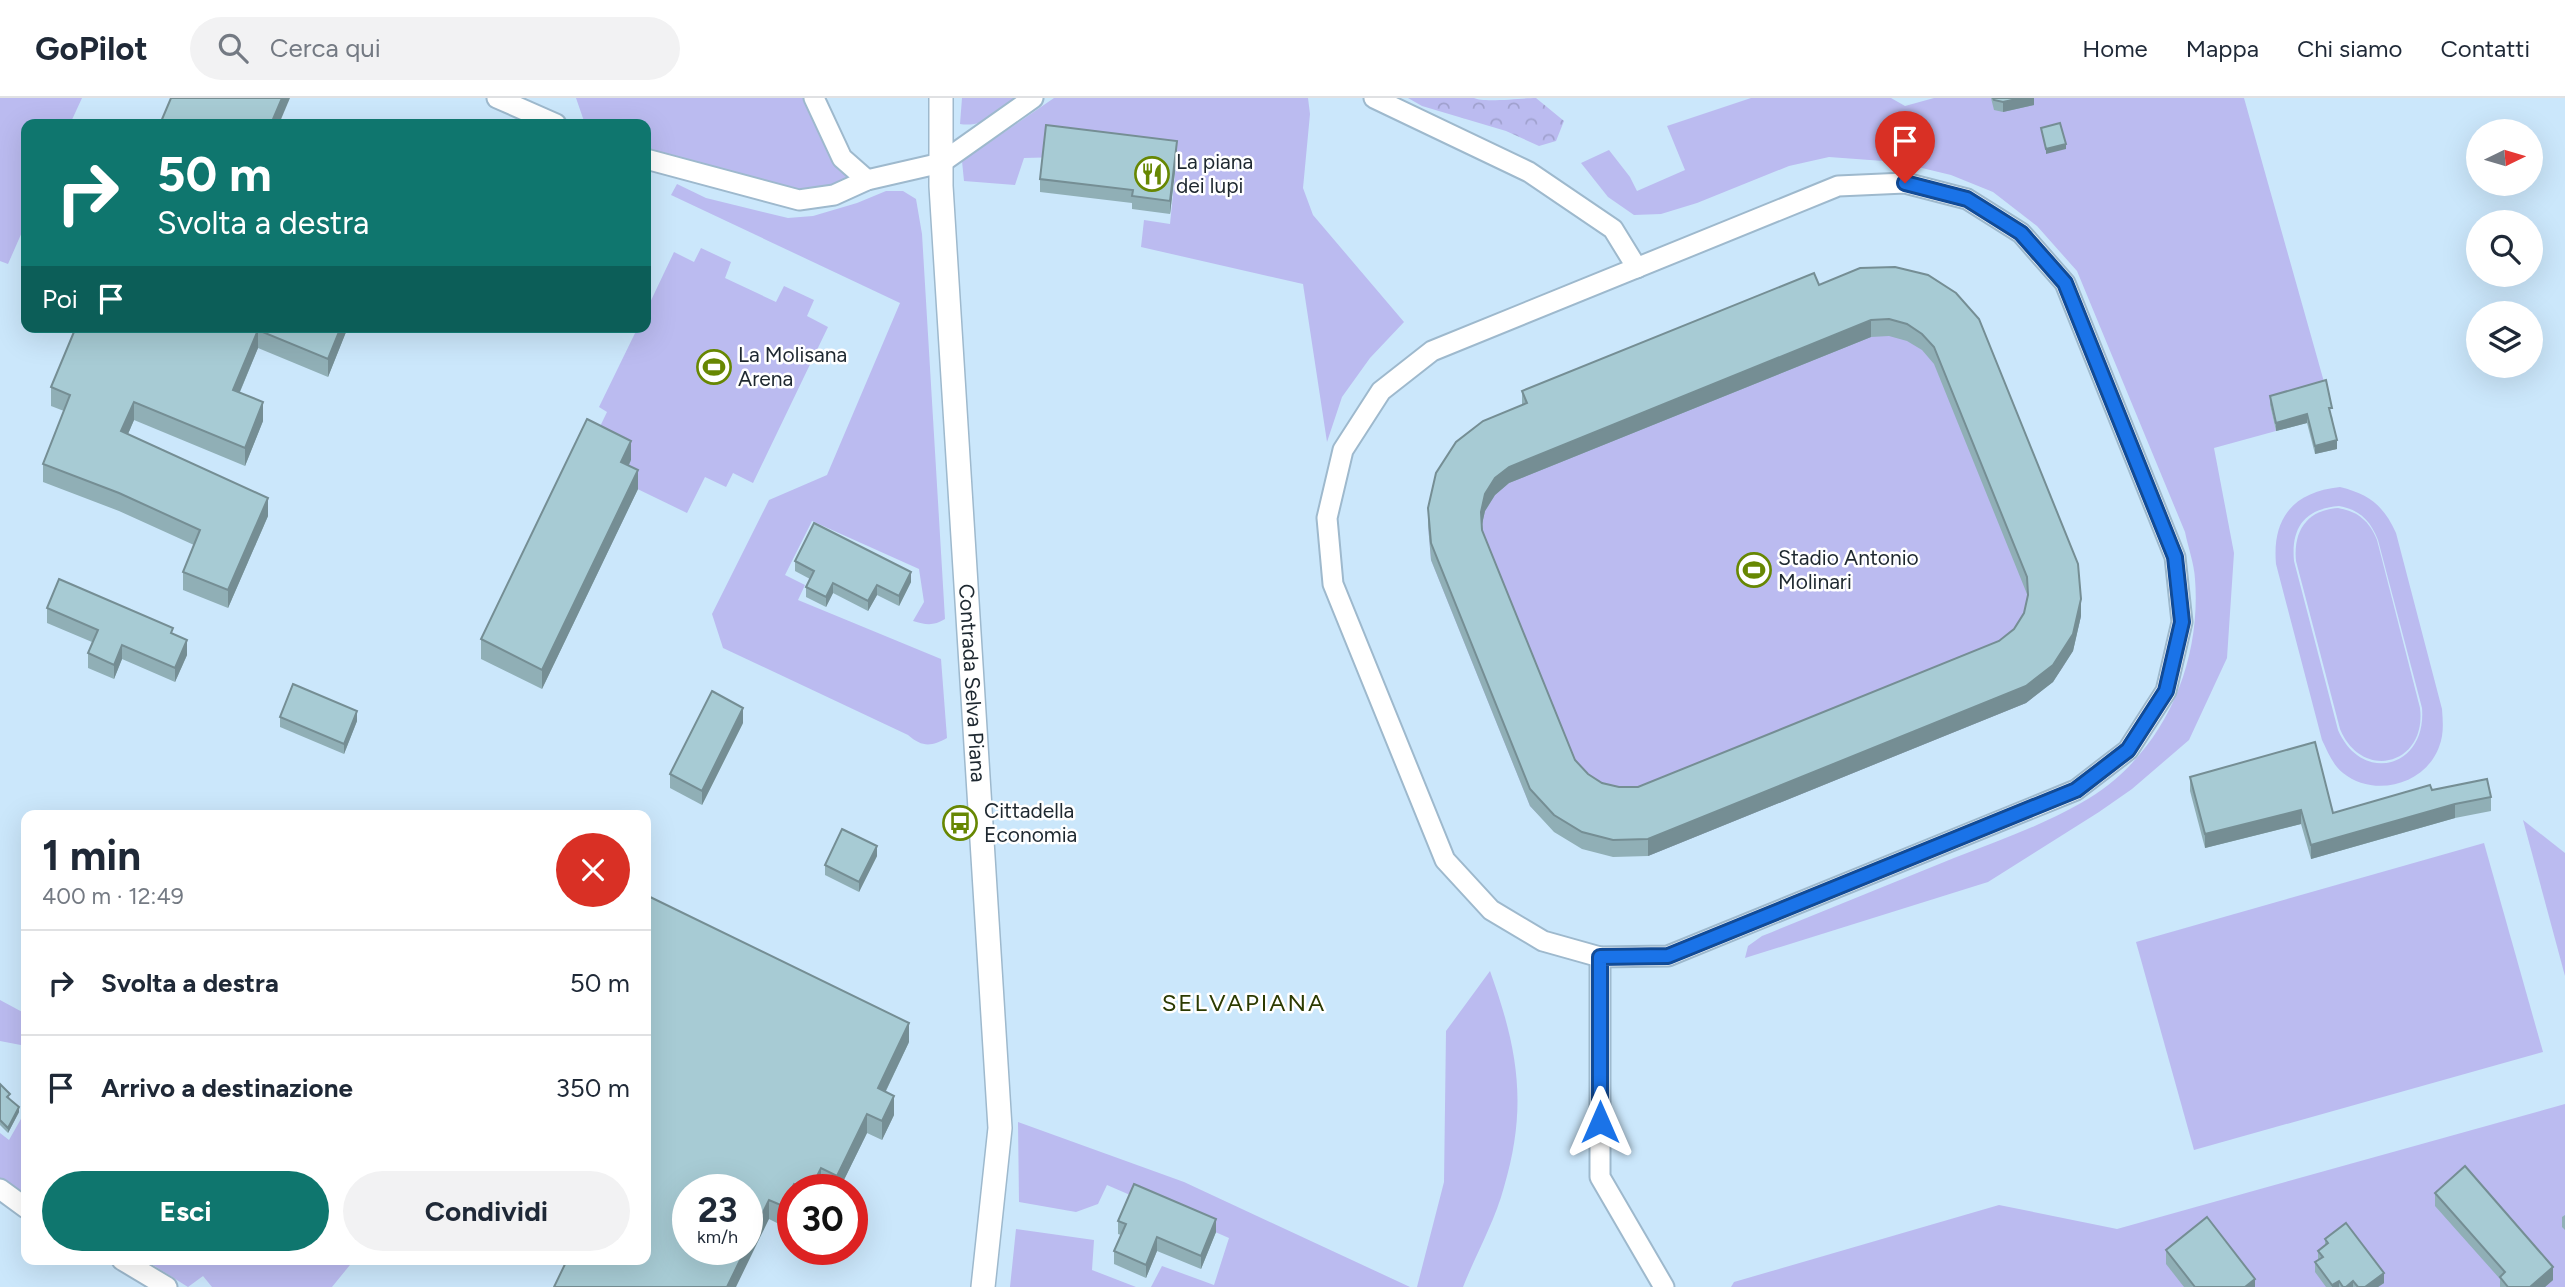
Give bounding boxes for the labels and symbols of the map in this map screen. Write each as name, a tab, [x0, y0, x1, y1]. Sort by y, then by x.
pin	[1875, 111, 1935, 183]
north arrow	[2466, 119, 2543, 196]
place label: La piana dei lupi	[1176, 149, 1253, 198]
restaurant icon: La piana dei lupi	[1133, 155, 1171, 193]
place label: La Molisana Arena	[738, 342, 847, 391]
sports icon: La Molisana Arena	[695, 348, 733, 386]
place label: Stadio Antonio Molinari	[1778, 545, 1919, 594]
sports icon: Stadio Antonio Molinari	[1735, 551, 1773, 589]
street label: Contrada Selva Piana	[954, 583, 991, 783]
place label: Cittadella Economia	[984, 798, 1077, 847]
bus stop icon: Cittadella Economia	[941, 804, 979, 842]
district label: SELVAPIANA	[1162, 988, 1326, 1017]
position arrow	[1563, 1085, 1637, 1159]
speed limit sign: 30	[777, 1174, 868, 1265]

